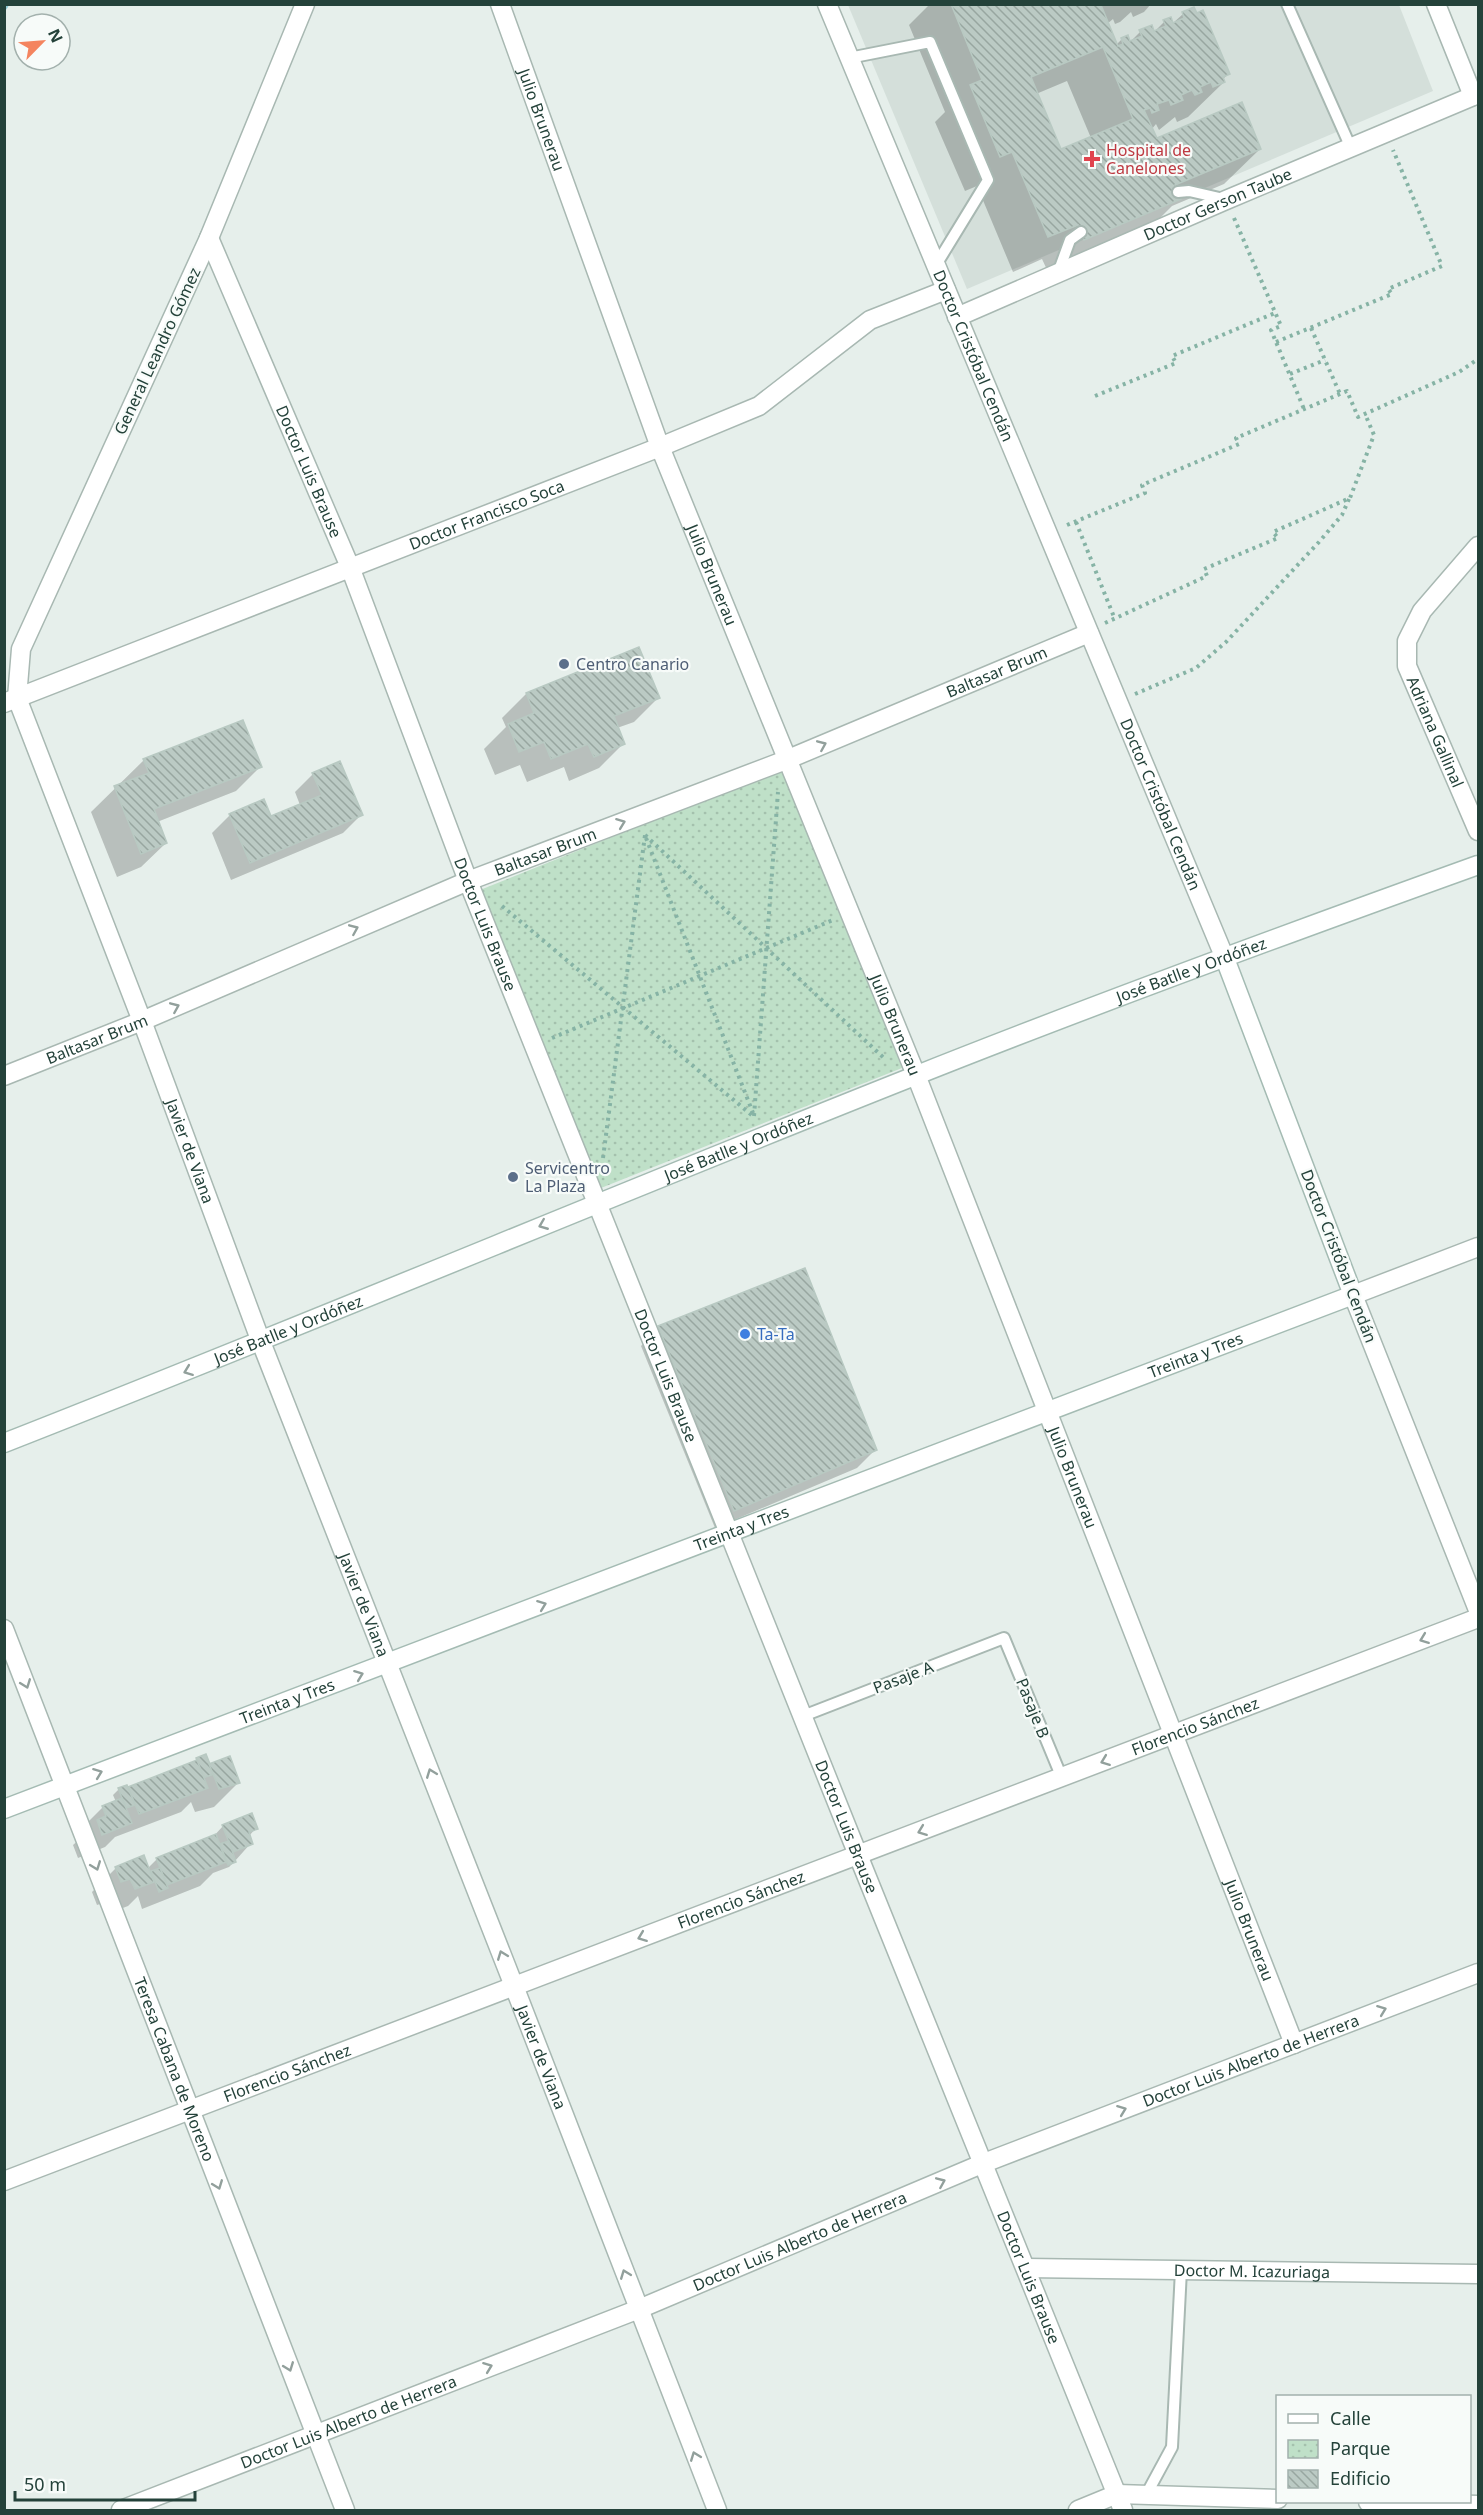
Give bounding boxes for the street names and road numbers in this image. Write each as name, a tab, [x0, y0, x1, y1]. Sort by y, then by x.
street label: Julio Brunerau	[513, 64, 570, 174]
street label: Doctor Gerson Taube	[1140, 163, 1295, 246]
street label: General Leandro Gómez	[109, 264, 205, 438]
street label: Doctor Cristóbal Cendán	[928, 266, 1019, 445]
street label: Doctor Luis Brause	[271, 402, 347, 541]
street label: Doctor Francisco Soca	[406, 474, 567, 555]
street label: Julio Brunerau	[681, 519, 743, 629]
street label: Baltasar Brum	[943, 641, 1051, 703]
street label: Adriana Gallinal	[1402, 673, 1469, 791]
street label: Doctor Cristóbal Cendán	[1115, 715, 1206, 893]
street label: Baltasar Brum	[491, 822, 599, 881]
street label: Doctor Luis Brause	[449, 854, 522, 994]
street label: José Batlle y Ordóñez	[1111, 932, 1269, 1009]
street label: Julio Brunerau	[864, 969, 926, 1079]
street label: Baltasar Brum	[43, 1009, 151, 1069]
street label: Javier de Viana	[160, 1094, 220, 1206]
street label: José Batlle y Ordóñez	[659, 1107, 816, 1187]
street label: Doctor Cristóbal Cendán	[1296, 1166, 1382, 1346]
street label: José Batlle y Ordóñez	[209, 1290, 366, 1370]
street label: Doctor Luis Brause	[629, 1306, 703, 1445]
street label: Treinta y Tres	[1145, 1327, 1246, 1383]
street label: Julio Brunerau	[1042, 1421, 1103, 1531]
street label: Treinta y Tres	[691, 1500, 792, 1556]
street label: Javier de Viana	[333, 1548, 395, 1660]
street label: Pasaje A	[870, 1655, 937, 1699]
street label: Treinta y Tres	[237, 1673, 338, 1729]
street label: Pasaje B	[1011, 1675, 1055, 1741]
street label: Florencio Sánchez	[1128, 1692, 1262, 1760]
street label: Doctor Luis Brause	[810, 1757, 883, 1897]
street label: Florencio Sánchez	[674, 1865, 808, 1934]
street label: Julio Brunerau	[1219, 1874, 1279, 1984]
street label: Teresa Cabana de Moreno	[129, 1974, 220, 2165]
street label: Javier de Viana	[511, 2000, 572, 2113]
street label: Doctor Luis Alberto de Herrera	[1139, 2009, 1362, 2112]
street label: Florencio Sánchez	[220, 2039, 354, 2107]
street label: Doctor Luis Alberto de Herrera	[689, 2186, 910, 2296]
street label: Doctor Luis Brause	[992, 2207, 1066, 2347]
street label: Doctor M. Icazuriaga	[1174, 2259, 1330, 2283]
street label: Doctor Luis Alberto de Herrera	[237, 2370, 460, 2474]

